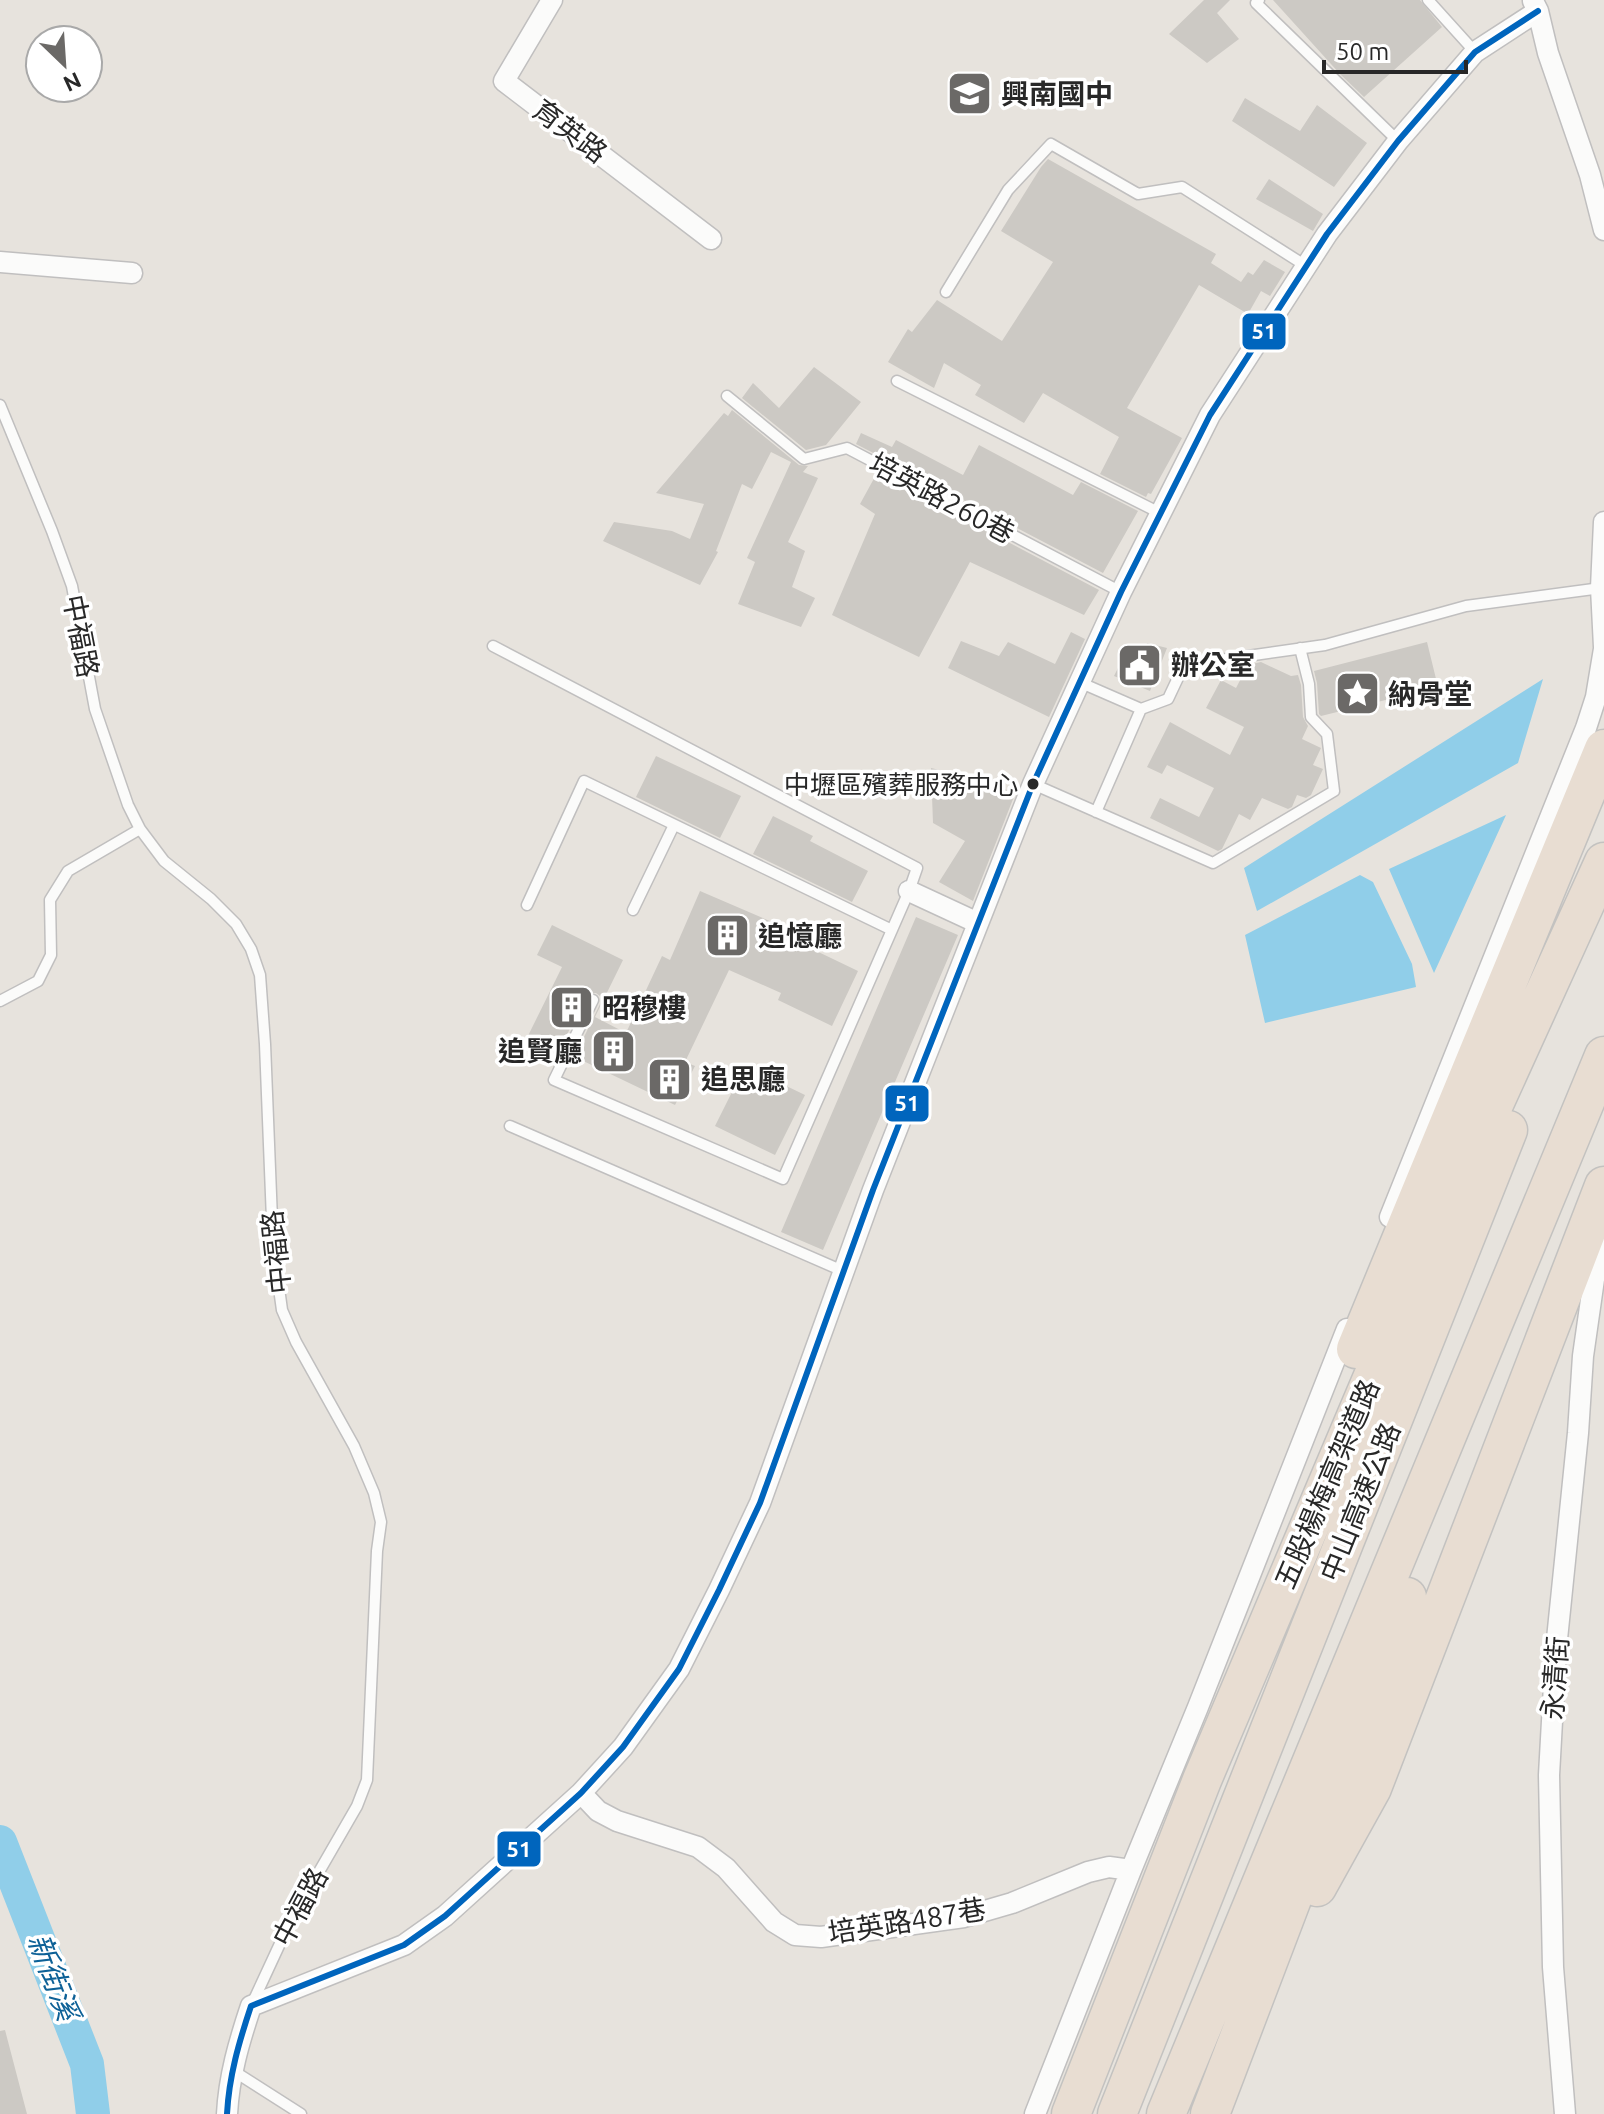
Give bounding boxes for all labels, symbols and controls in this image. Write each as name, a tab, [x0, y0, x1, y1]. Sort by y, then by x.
north arrow	[24, 24, 104, 104]
scale bar	[1324, 24, 1466, 74]
text: 50 m	[1336, 38, 1389, 65]
text: N	[60, 68, 85, 97]
school or university icon: 興南國中	[946, 70, 994, 118]
place label: 興南國中	[1001, 78, 1113, 109]
street label: 育英路	[527, 93, 613, 168]
line badge: 51	[1241, 312, 1287, 351]
text: 51	[1252, 318, 1276, 343]
street label: 培英路260巷	[865, 446, 1020, 549]
street label: 中福路	[58, 592, 105, 680]
public building icon: 辦公室	[1116, 641, 1164, 689]
place label: 辦公室	[1171, 649, 1255, 680]
place icon: 納骨堂	[1333, 670, 1381, 718]
place label: 納骨堂	[1388, 678, 1472, 709]
place label: 中壢區殯葬服務中心	[784, 770, 1018, 799]
marker: 中壢區殯葬服務中心	[1025, 776, 1041, 792]
building icon: 追憶廳	[703, 912, 751, 960]
place label: 追憶廳	[758, 920, 842, 951]
building icon: 昭穆樓	[547, 984, 595, 1032]
place label: 昭穆樓	[602, 992, 686, 1023]
building icon: 追賢廳	[589, 1027, 637, 1075]
place label: 追賢廳	[498, 1035, 582, 1066]
building icon: 追思廳	[646, 1055, 694, 1103]
place label: 追思廳	[701, 1063, 785, 1094]
line badge: 51	[884, 1084, 930, 1123]
text: 51	[895, 1090, 919, 1115]
street label: 中福路	[256, 1209, 295, 1295]
street label: 五股楊梅高架道路	[1269, 1375, 1385, 1593]
street label: 中山高速公路	[1314, 1418, 1405, 1586]
street label: 永清街	[1536, 1635, 1573, 1721]
line badge: 51	[496, 1830, 542, 1868]
text: 51	[507, 1836, 531, 1861]
street label: 中福路	[266, 1862, 333, 1951]
street label: 培英路487巷	[826, 1893, 988, 1948]
water label: 新街溪	[22, 1929, 87, 2028]

